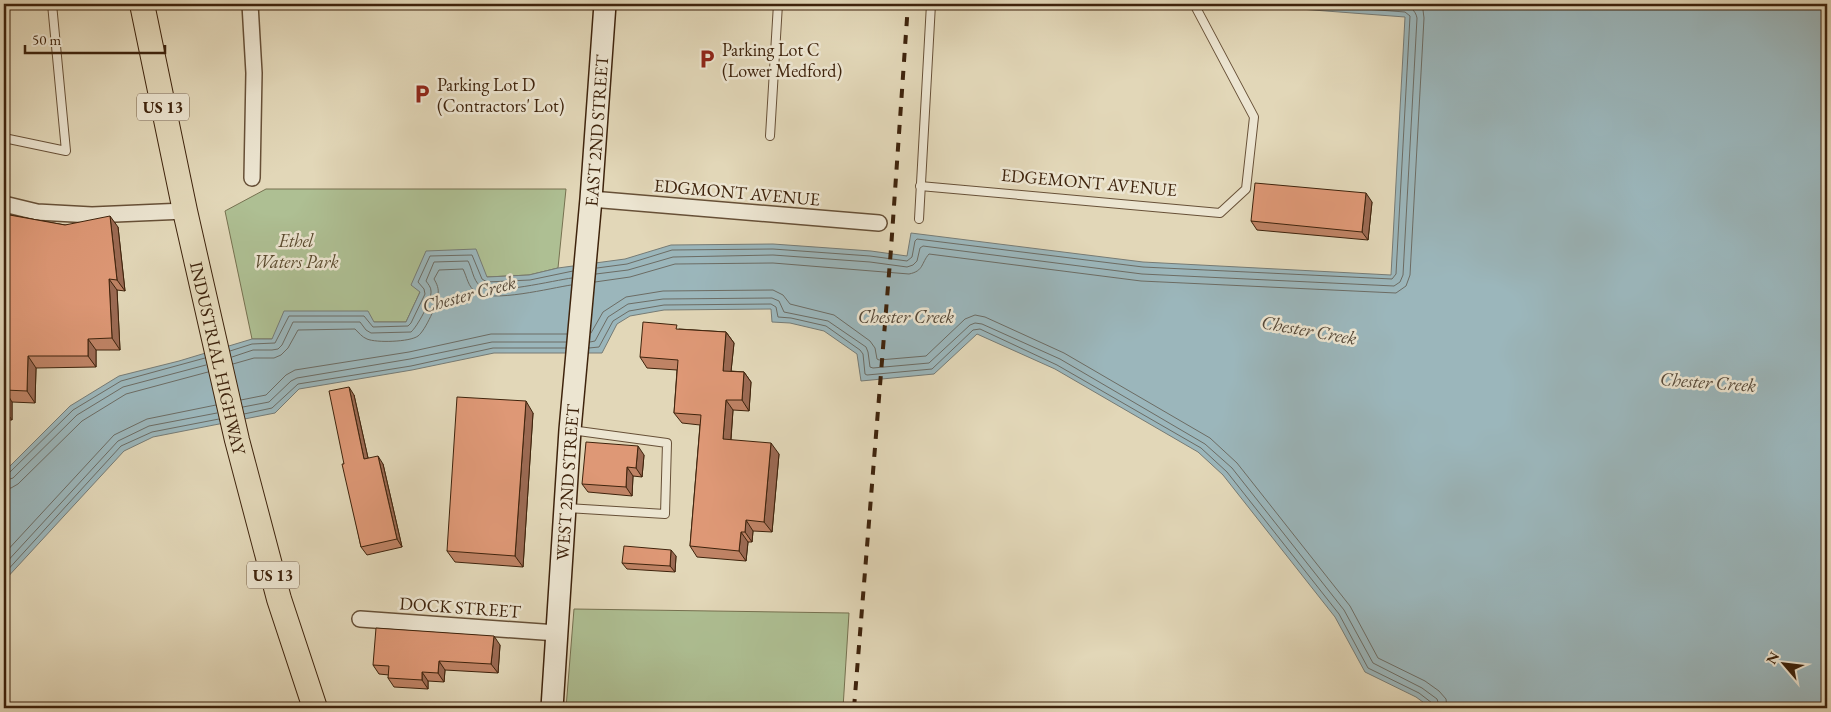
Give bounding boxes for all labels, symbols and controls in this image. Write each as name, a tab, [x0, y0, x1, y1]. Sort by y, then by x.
scale bar	[25, 22, 165, 54]
text: 50 m	[32, 30, 61, 49]
place label: Parking Lot C (Lower Medford)	[722, 38, 842, 82]
parking icon: Parking Lot C (Lower Medford)	[696, 48, 718, 70]
street label: EAST 2ND STREET	[579, 53, 613, 208]
place label: Parking Lot D (Contractors' Lot)	[437, 73, 564, 117]
parking icon: Parking Lot D (Contractors' Lot)	[411, 83, 433, 105]
road number: US 13	[137, 94, 189, 120]
street label: EDGEMONT AVENUE	[1000, 163, 1178, 201]
street label: EDGMONT AVENUE	[653, 173, 821, 211]
park label: Ethel Waters Park	[253, 229, 339, 273]
street label: INDUSTRIAL HIGHWAY	[185, 259, 252, 458]
water label: Chester Creek	[419, 269, 519, 319]
water label: Chester Creek	[858, 304, 955, 329]
water label: Chester Creek	[1259, 309, 1359, 351]
water label: Chester Creek	[1659, 366, 1757, 398]
street label: WEST 2ND STREET	[550, 402, 584, 561]
road number: US 13	[247, 562, 299, 588]
street label: DOCK STREET	[399, 591, 522, 623]
north arrow	[1758, 640, 1808, 690]
text: N	[1762, 648, 1783, 667]

